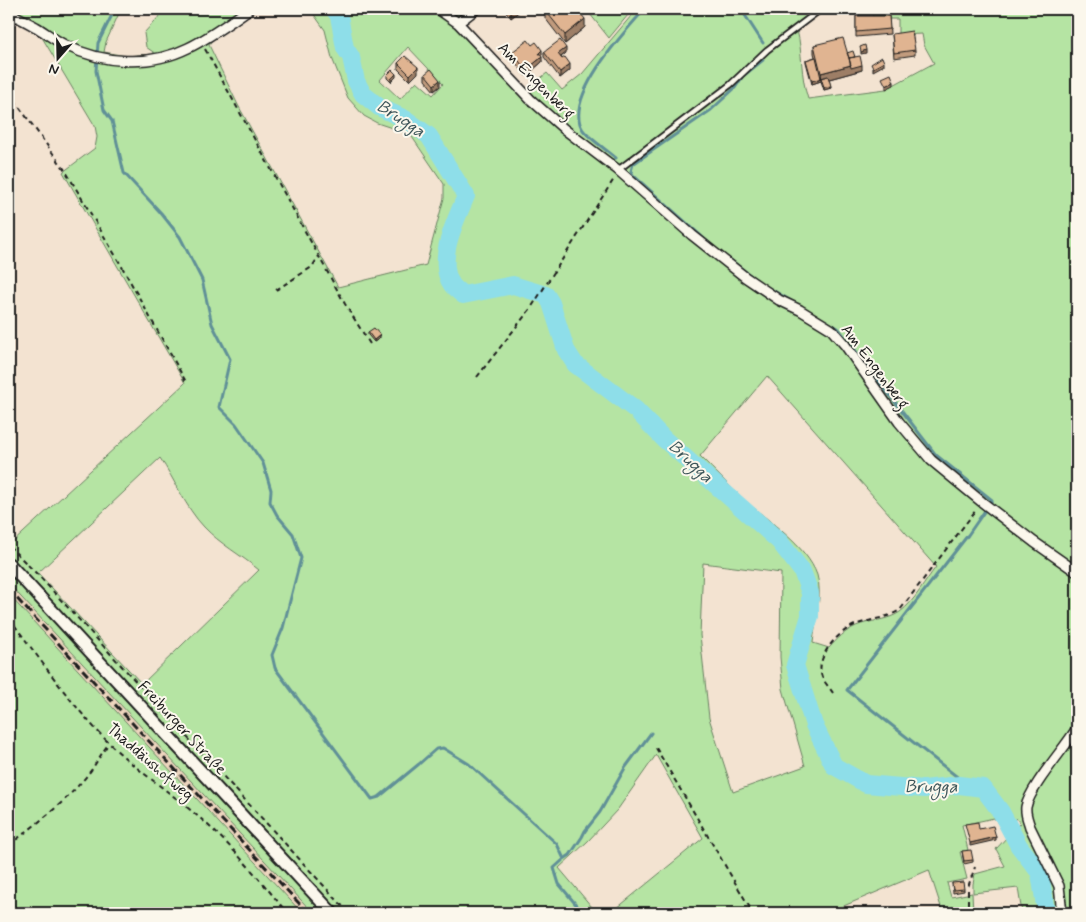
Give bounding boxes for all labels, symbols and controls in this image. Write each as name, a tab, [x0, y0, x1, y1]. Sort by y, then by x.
north arrow	[32, 32, 82, 82]
street label: Am Engenberg	[492, 38, 579, 125]
text: N	[46, 59, 61, 79]
water label: Brugga	[371, 94, 429, 145]
street label: Am Engenberg	[835, 320, 914, 414]
water label: Brugga	[661, 435, 718, 490]
street label: Freiburger Straße	[132, 676, 231, 780]
street label: Thaddäushofweg	[101, 719, 198, 806]
water label: Brugga	[905, 775, 958, 801]

